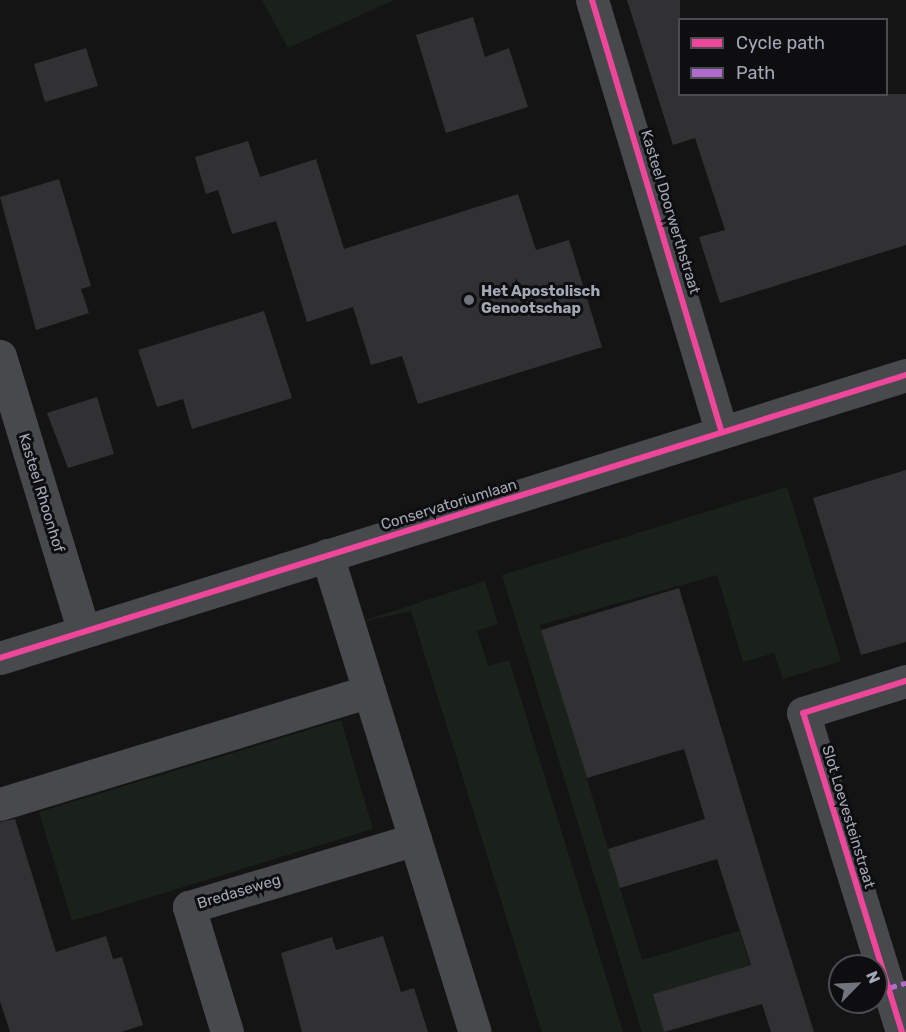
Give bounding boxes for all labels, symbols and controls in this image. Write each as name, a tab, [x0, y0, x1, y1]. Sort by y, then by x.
legend	[678, 18, 888, 96]
text: Cycle path	[736, 32, 825, 54]
text: Path	[736, 62, 775, 84]
street label: Kasteel Doorwerthstraat	[636, 128, 704, 296]
place label: Het Apostolisch Genootschap	[481, 282, 601, 317]
marker: Het Apostolisch Genootschap	[462, 293, 476, 307]
street label: Kasteel Rhoonhof	[14, 431, 68, 555]
street label: Conservatoriumlaan	[379, 476, 519, 534]
street label: Slot Loevesteinstraat	[818, 743, 878, 891]
street label: Bredaseweg	[195, 871, 283, 913]
north arrow	[828, 954, 888, 1014]
text: N	[862, 968, 884, 986]

